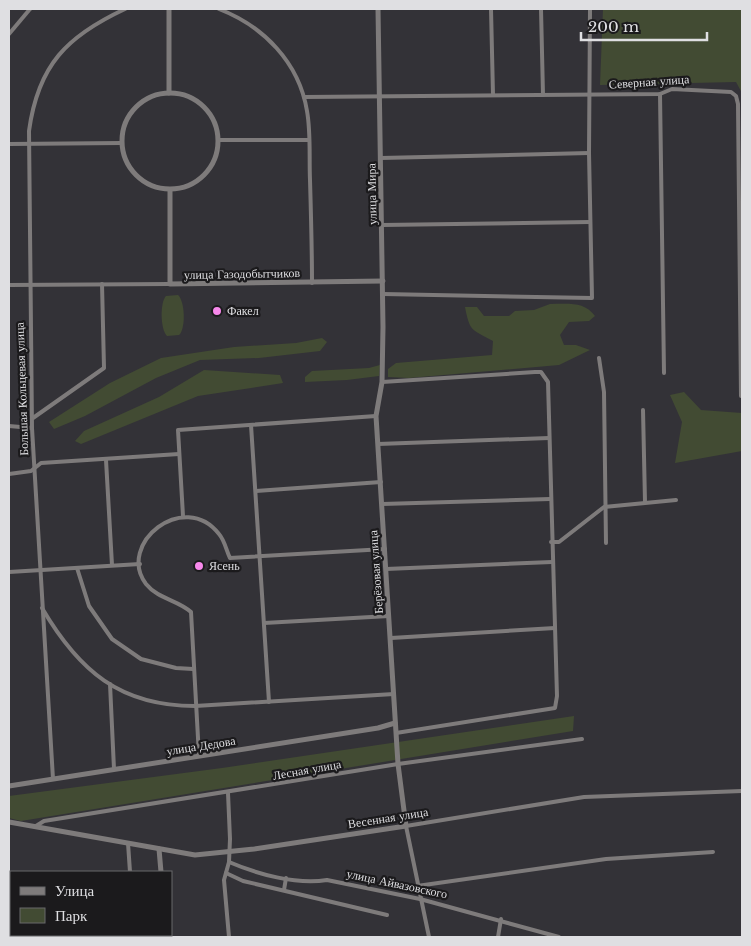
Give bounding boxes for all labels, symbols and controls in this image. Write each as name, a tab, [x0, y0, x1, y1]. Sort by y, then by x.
scale bar	[581, 10, 707, 42]
text: 200 m	[588, 17, 639, 36]
street label: Северная улица	[608, 71, 690, 92]
street label: улица Мира	[363, 162, 380, 225]
street label: улица Газодобытчиков	[184, 265, 301, 282]
place label: Факел	[227, 303, 259, 318]
marker: Факел	[211, 305, 223, 317]
street label: Большая Кольцевая улица	[12, 321, 31, 456]
street label: Берёзовая улица	[365, 529, 386, 614]
place label: Ясень	[209, 558, 240, 573]
marker: Ясень	[193, 560, 205, 572]
street label: улица Дедова	[165, 733, 237, 758]
street label: Лесная улица	[271, 756, 343, 783]
street label: Весенная улица	[347, 804, 430, 831]
street label: улица Айвазовского	[345, 866, 449, 901]
legend	[10, 871, 172, 936]
text: Улица	[55, 881, 94, 900]
text: Парк	[55, 906, 88, 925]

